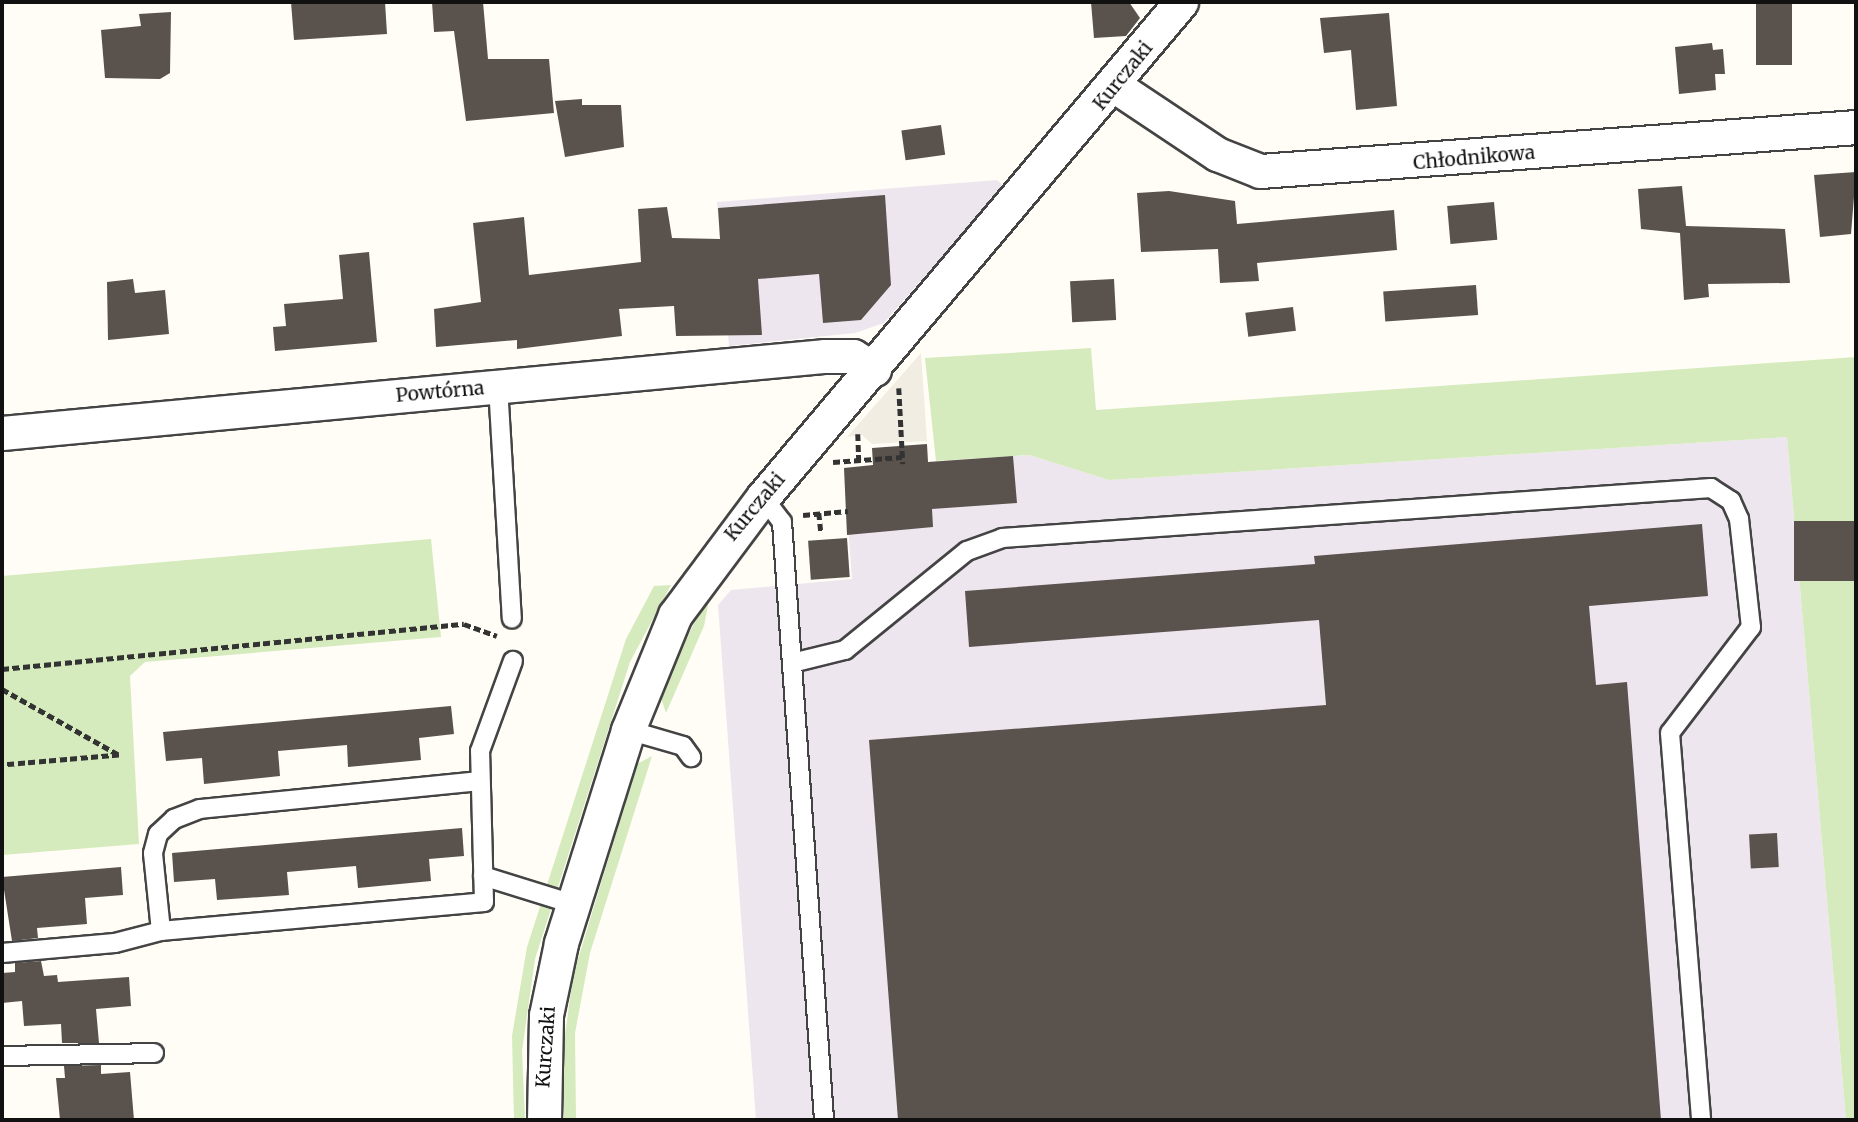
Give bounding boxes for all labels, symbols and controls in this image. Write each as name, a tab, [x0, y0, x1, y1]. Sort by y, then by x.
street label: Kurczaki	[1088, 37, 1158, 115]
street label: Chłodnikowa	[1412, 141, 1536, 175]
street label: Powtórna	[395, 377, 485, 407]
street label: Kurczaki	[720, 468, 790, 546]
street label: Kurczaki	[532, 1005, 560, 1089]

